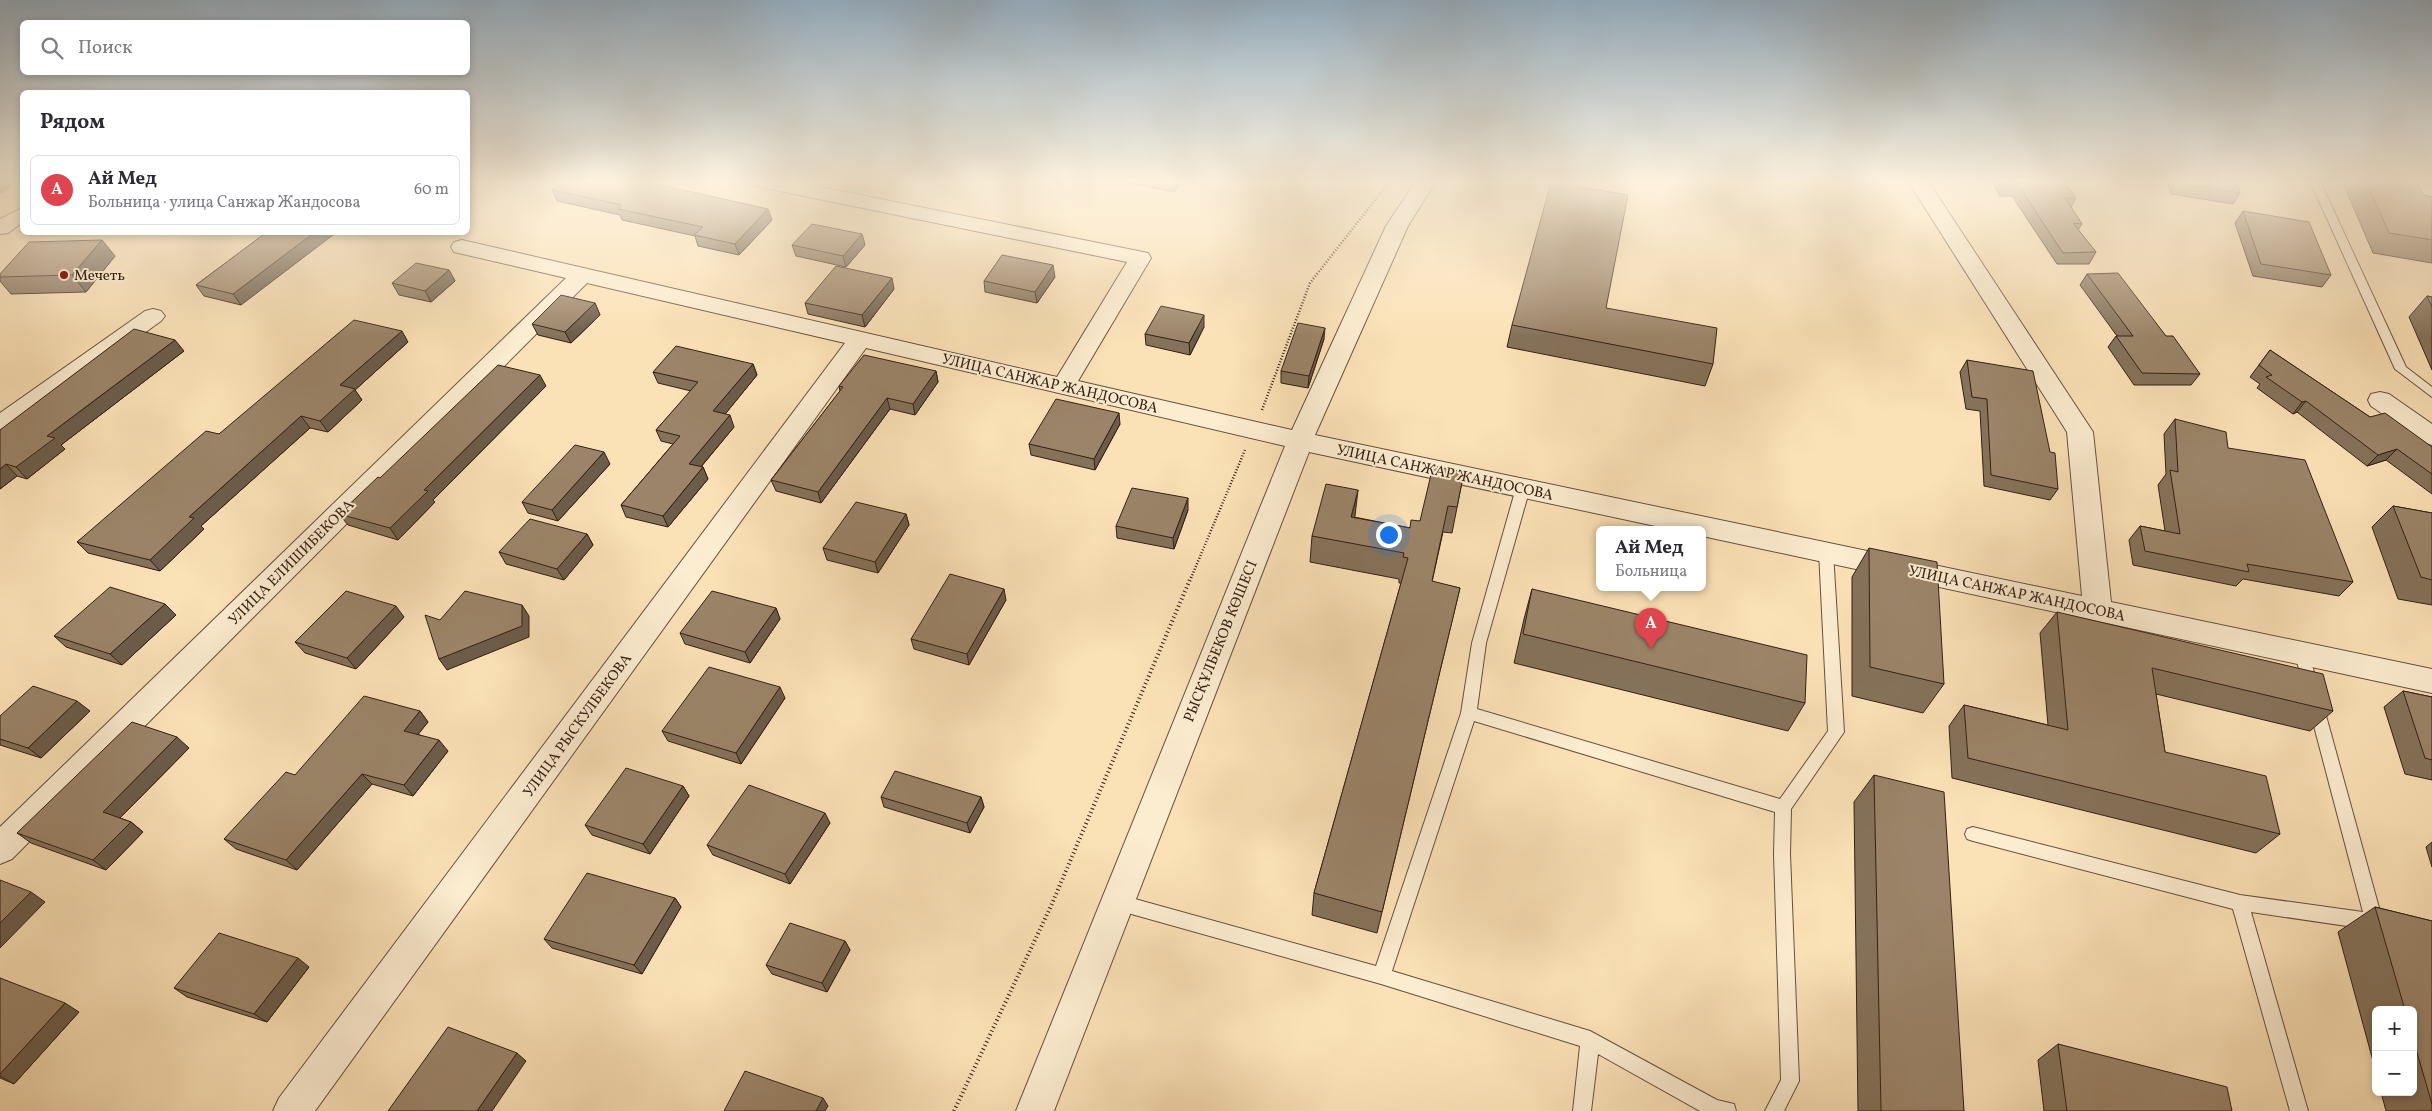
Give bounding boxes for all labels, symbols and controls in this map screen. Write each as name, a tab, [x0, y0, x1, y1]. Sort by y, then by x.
search box	[20, 20, 470, 75]
icon: search	[38, 34, 66, 62]
text: Поиск	[78, 35, 132, 61]
text: Рядом	[40, 108, 105, 137]
text: Ай Мед	[88, 166, 157, 192]
text: A	[51, 179, 63, 201]
text: 60 m	[414, 179, 449, 201]
text: Больница · улица Санжар Жандосова	[88, 192, 360, 214]
place label: Мечеть	[74, 266, 125, 287]
marker: Мечеть	[58, 269, 70, 281]
street label: УЛИЦА САНЖАР ЖАНДОСОВА	[939, 349, 1160, 420]
street label: УЛИЦА САНЖАР ЖАНДОСОВА	[1334, 440, 1556, 507]
street label: УЛИЦА ЕЛИШИБЕКОВА	[224, 495, 360, 631]
your location	[1376, 522, 1402, 548]
popup	[1596, 526, 1706, 591]
text: Ай Мед	[1615, 535, 1684, 561]
street label: РЫСҚҰЛБЕКОВ КӨШЕСІ	[1179, 557, 1264, 726]
text: Больница	[1615, 561, 1687, 583]
street label: УЛИЦА САНЖАР ЖАНДОСОВА	[1906, 561, 2128, 628]
pin: A	[1635, 608, 1667, 649]
street label: УЛИЦА РЫСКУЛБЕКОВА	[519, 649, 638, 802]
map controls	[2372, 1006, 2417, 1096]
button: +	[2372, 1006, 2417, 1051]
button: −	[2372, 1051, 2417, 1096]

